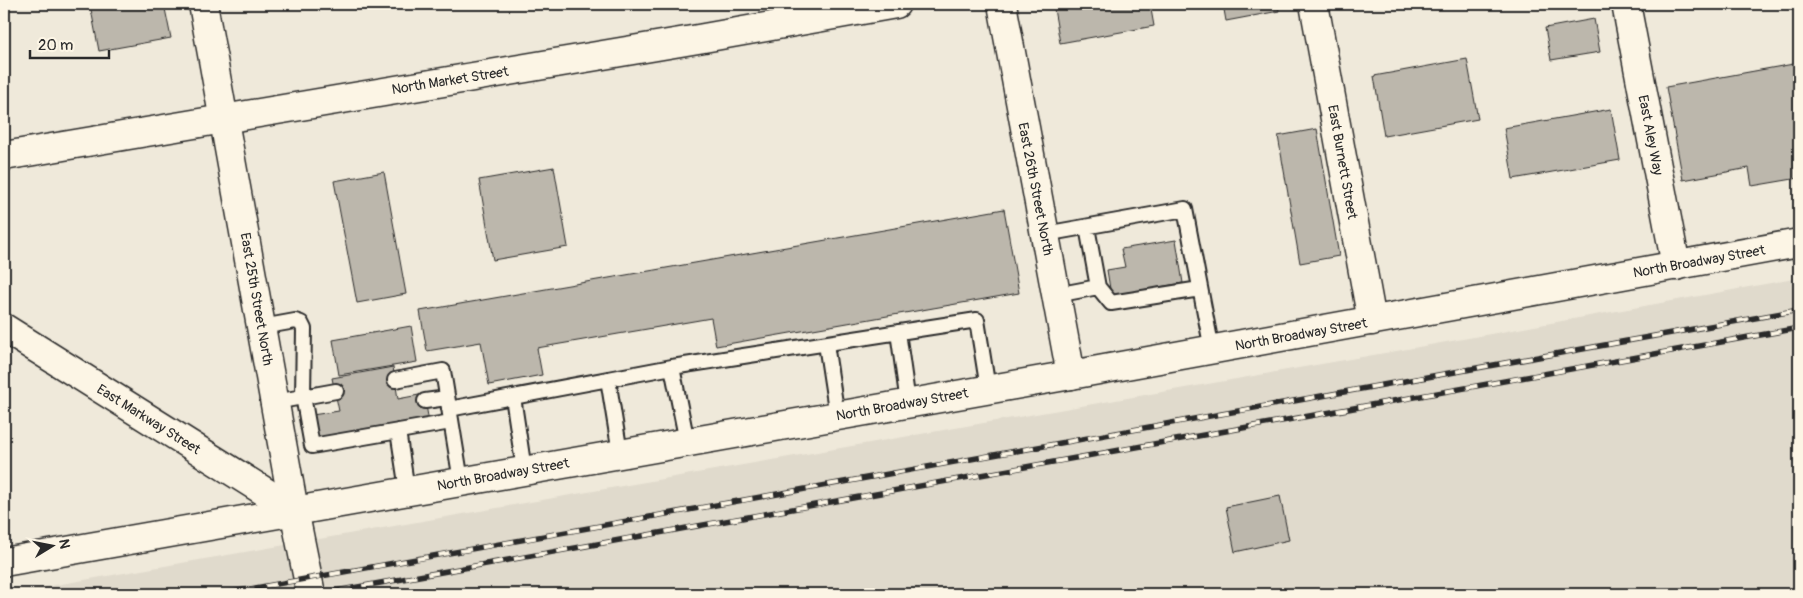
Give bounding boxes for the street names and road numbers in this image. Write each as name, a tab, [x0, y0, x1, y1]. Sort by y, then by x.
street label: North Market Street	[390, 63, 510, 98]
street label: East Aley Way	[1634, 93, 1667, 177]
street label: East Burnett Street	[1324, 104, 1361, 221]
street label: East 26th Street North	[1014, 121, 1057, 257]
street label: East 25th Street North	[236, 231, 277, 367]
street label: North Broadway Street	[1632, 241, 1767, 281]
street label: North Broadway Street	[1234, 314, 1369, 354]
street label: East Markway Street	[94, 381, 204, 458]
street label: North Broadway Street	[835, 384, 970, 424]
street label: North Broadway Street	[436, 454, 571, 494]

